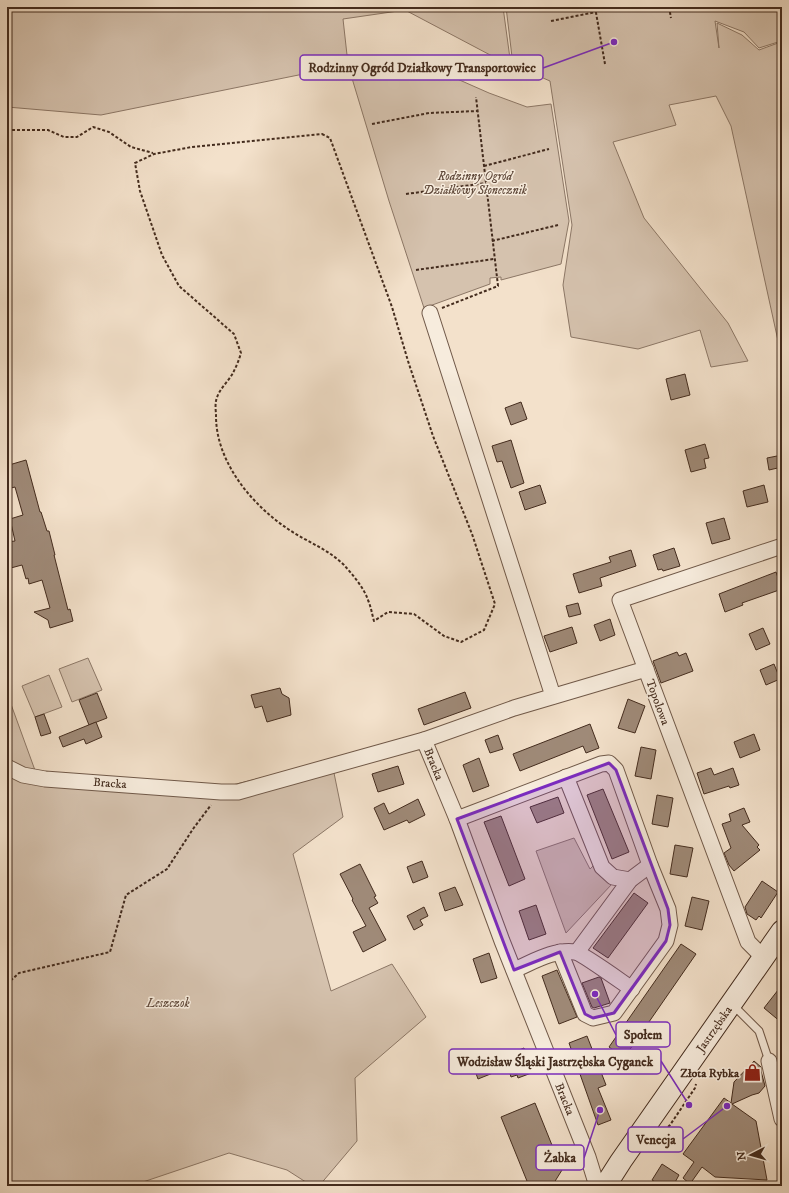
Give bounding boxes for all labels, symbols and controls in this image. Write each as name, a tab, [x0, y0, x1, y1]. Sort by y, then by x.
callout: Rodzinny Ogród Działkowy Transportowiec	[300, 55, 543, 80]
text: Rodzinny Ogród Działkowy Transportowiec	[308, 60, 536, 77]
park label: Rodzinny Ogród Działkowy Słonecznik	[423, 169, 527, 198]
street label: Topolowa	[642, 677, 673, 728]
street label: Bracka	[420, 746, 447, 783]
street label: Bracka	[93, 775, 128, 792]
park label: Leszczok	[146, 996, 189, 1011]
street label: Jastrzębska	[693, 1003, 736, 1056]
callout: Społem	[616, 1022, 670, 1047]
text: Społem	[624, 1027, 663, 1044]
callout: Wodzisław Śląski Jastrzębska Cyganek	[449, 1049, 661, 1074]
text: Wodzisław Śląski Jastrzębska Cyganek	[456, 1053, 654, 1071]
shop icon: Złota Rybka	[742, 1063, 762, 1083]
place label: Złota Rybka	[680, 1066, 740, 1081]
street label: Bracka	[551, 1081, 578, 1118]
callout: Venecja	[628, 1127, 683, 1152]
text: Venecja	[635, 1132, 676, 1149]
north arrow	[731, 1135, 771, 1175]
callout: Żabka	[536, 1145, 584, 1170]
text: Żabka	[544, 1149, 576, 1166]
text: N	[735, 1151, 749, 1161]

